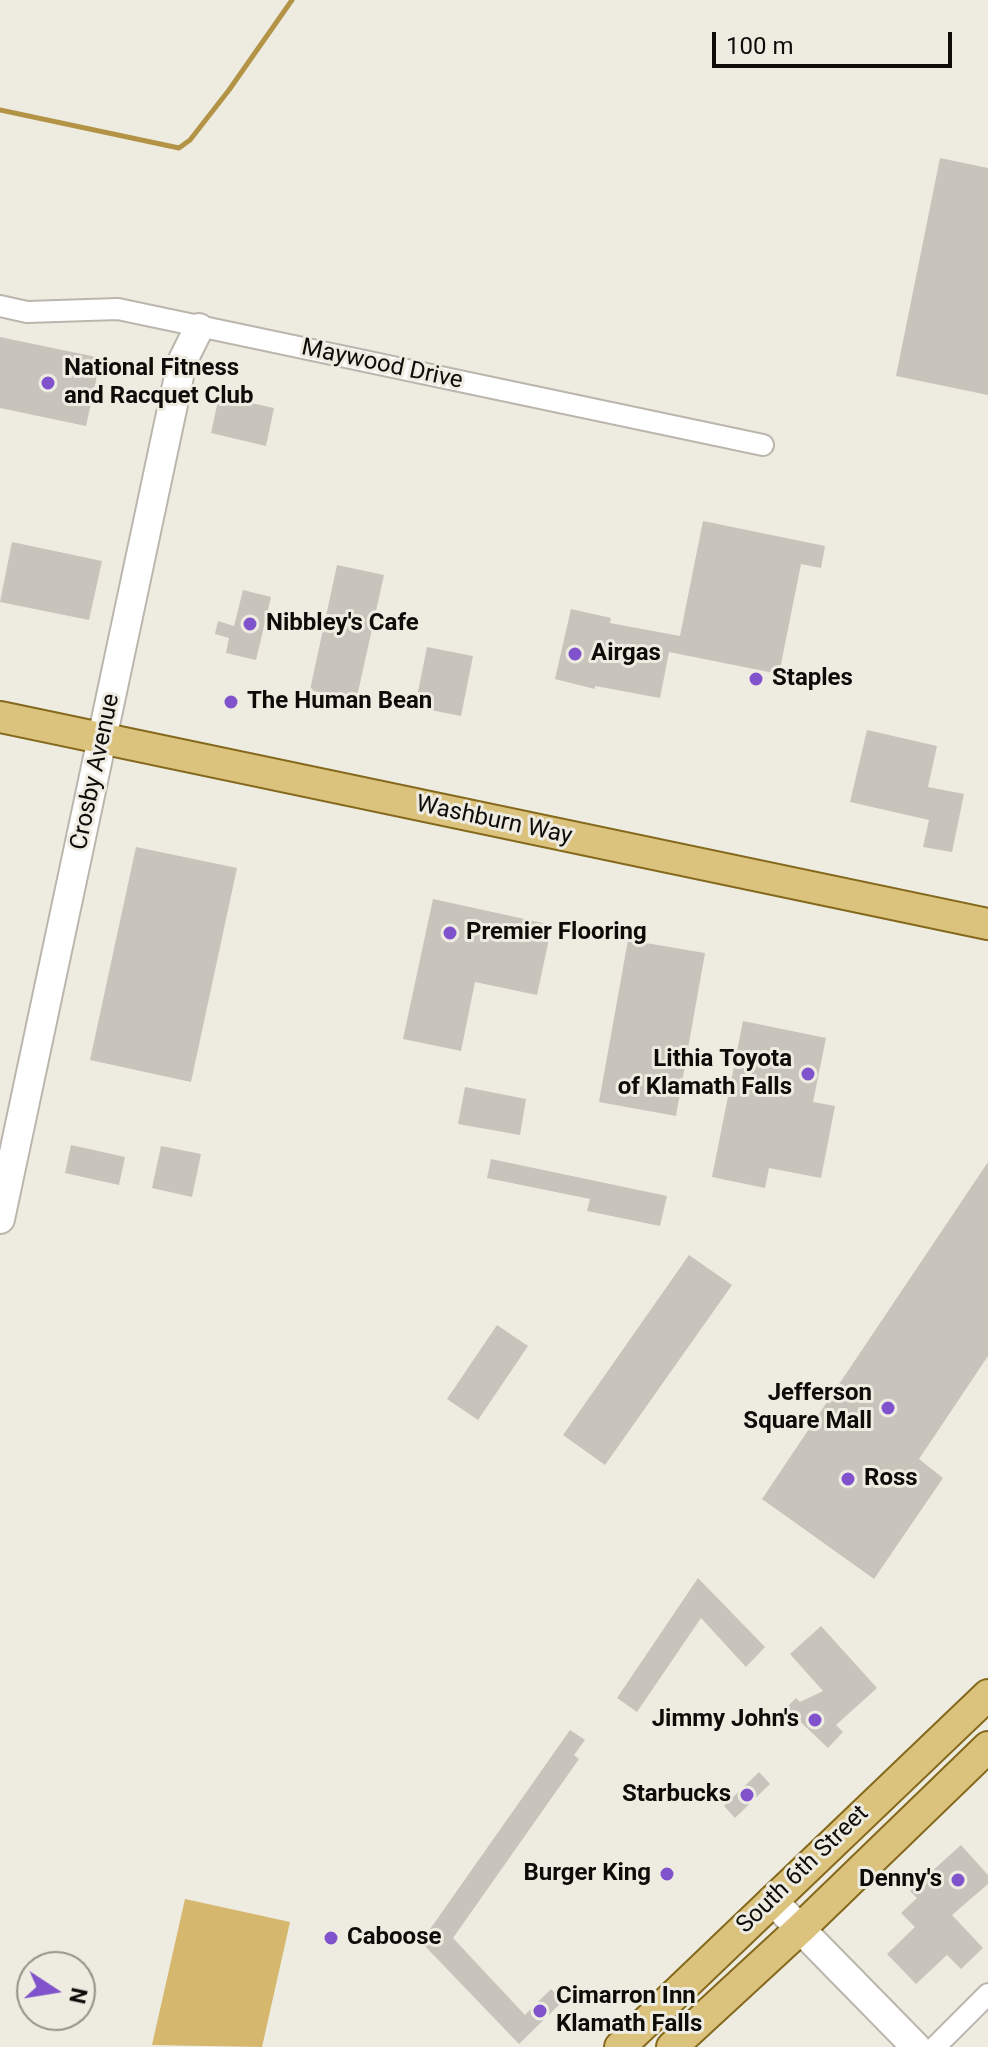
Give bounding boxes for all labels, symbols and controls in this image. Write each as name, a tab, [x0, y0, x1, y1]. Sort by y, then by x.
scale bar	[716, 16, 956, 66]
text: 100 m	[726, 32, 793, 60]
street label: Maywood Drive	[299, 334, 465, 396]
place label: National Fitness and Racquet Club	[64, 355, 254, 411]
marker: National Fitness and Racquet Club	[39, 374, 57, 392]
place label: Nibbley's Cafe	[266, 610, 419, 638]
marker: Nibbley's Cafe	[241, 615, 259, 633]
place label: Airgas	[591, 640, 661, 668]
marker: Airgas	[566, 645, 584, 663]
place label: Staples	[772, 665, 853, 693]
marker: Staples	[747, 670, 765, 688]
place label: The Human Bean	[247, 688, 432, 716]
street label: Crosby Avenue	[65, 691, 127, 853]
marker: The Human Bean	[222, 693, 240, 711]
street label: Washburn Way	[413, 790, 575, 852]
place label: Premier Flooring	[466, 919, 647, 947]
marker: Premier Flooring	[441, 924, 459, 942]
place label: Lithia Toyota of Klamath Falls	[618, 1046, 792, 1102]
marker: Lithia Toyota of Klamath Falls	[799, 1065, 817, 1083]
place label: Jefferson Square Mall	[743, 1380, 872, 1436]
marker: Jefferson Square Mall	[879, 1399, 897, 1417]
place label: Ross	[864, 1465, 918, 1493]
marker: Ross	[839, 1470, 857, 1488]
place label: Jimmy John's	[652, 1706, 799, 1734]
marker: Jimmy John's	[806, 1711, 824, 1729]
place label: Starbucks	[622, 1781, 731, 1809]
marker: Starbucks	[738, 1786, 756, 1804]
street label: South 6th Street	[731, 1800, 875, 1940]
place label: Burger King	[523, 1860, 651, 1888]
marker: Burger King	[658, 1865, 676, 1883]
place label: Denny's	[859, 1866, 942, 1894]
marker: Denny's	[949, 1871, 967, 1889]
place label: Caboose	[347, 1924, 441, 1952]
marker: Caboose	[322, 1929, 340, 1947]
north arrow	[16, 1951, 96, 2031]
place label: Cimarron Inn Klamath Falls	[556, 1983, 702, 2039]
text: N	[64, 1985, 92, 2006]
marker: Cimarron Inn Klamath Falls	[531, 2002, 549, 2020]

